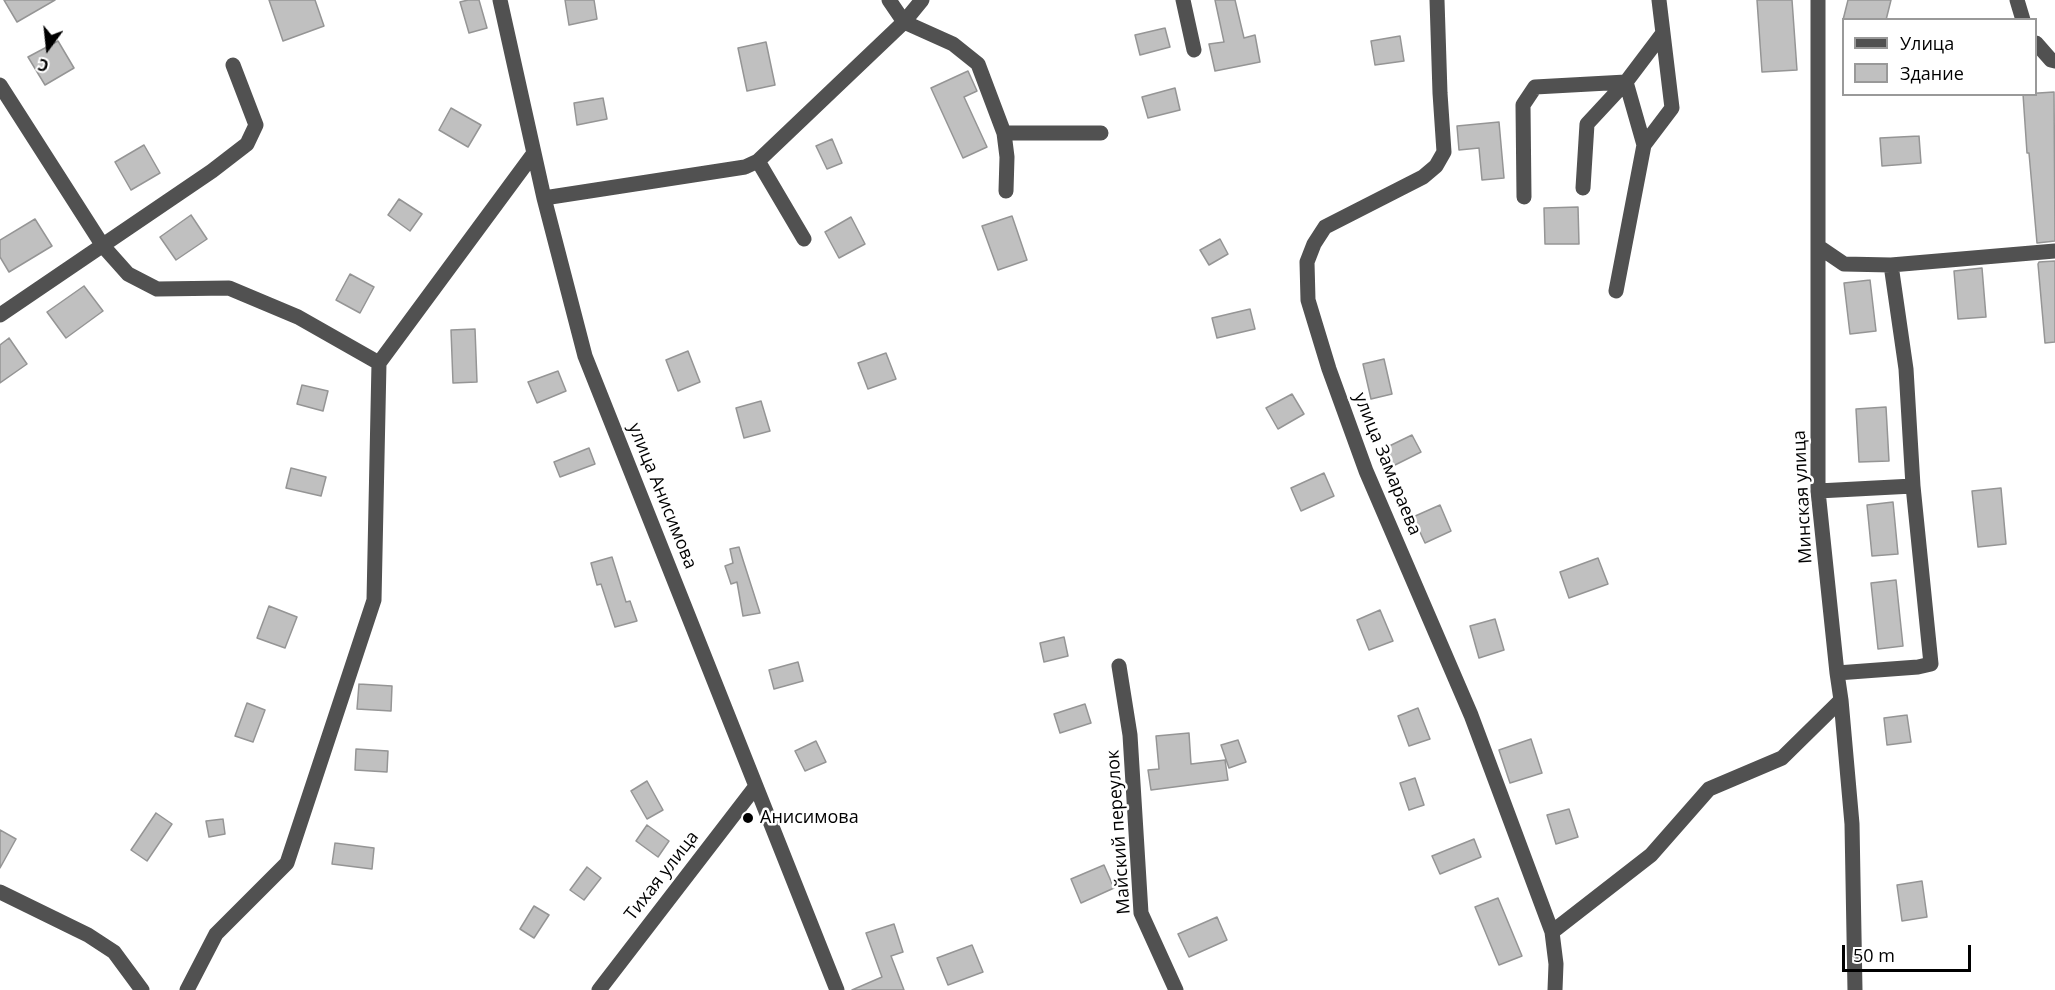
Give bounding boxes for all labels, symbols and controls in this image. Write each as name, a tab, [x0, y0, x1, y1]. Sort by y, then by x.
north arrow	[18, 18, 78, 78]
legend	[1842, 18, 2037, 96]
text: Улица	[1900, 31, 1954, 55]
text: С	[36, 53, 51, 77]
text: Здание	[1900, 61, 1964, 85]
street label: улица Замараева	[1349, 390, 1425, 538]
street label: улица Анисимова	[623, 420, 701, 572]
street label: Минская улица	[1789, 430, 1817, 564]
street label: Майский переулок	[1102, 749, 1136, 915]
place label: Анисимова	[760, 807, 859, 829]
marker: Анисимова	[741, 811, 755, 825]
street label: Тихая улица	[620, 827, 704, 925]
scale bar	[1845, 933, 1974, 971]
text: 50 m	[1853, 943, 1895, 967]

